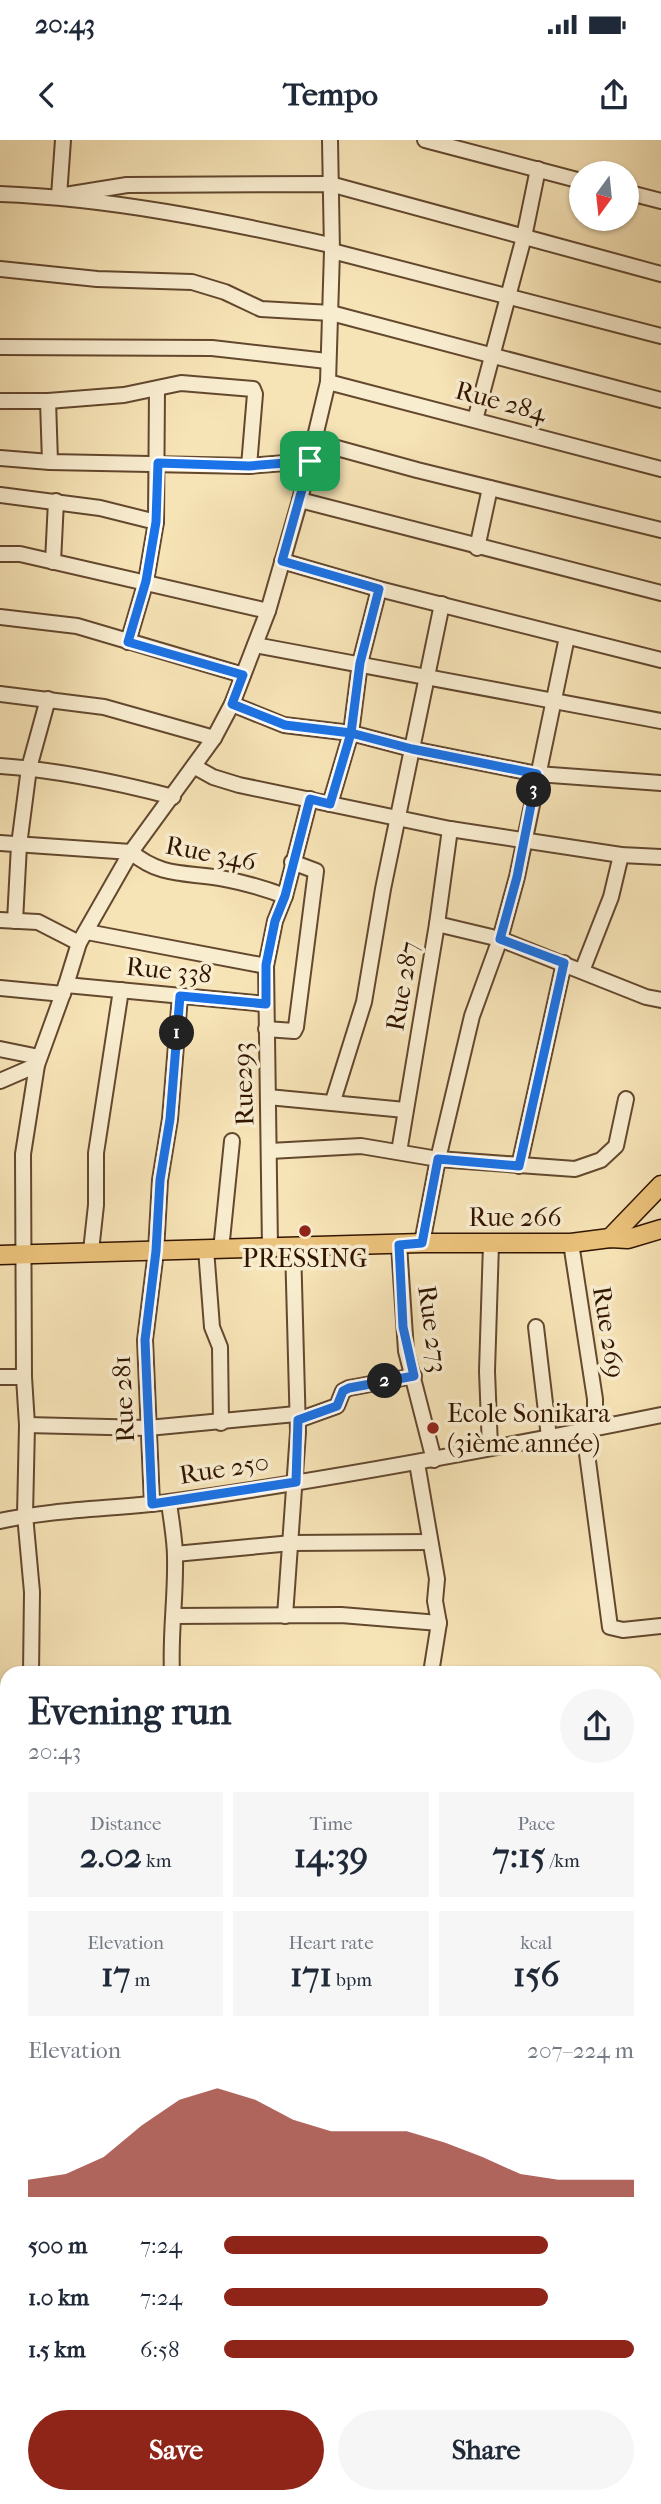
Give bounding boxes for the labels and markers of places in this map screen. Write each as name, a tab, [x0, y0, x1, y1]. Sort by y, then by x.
pin	[280, 431, 340, 491]
pin: 3	[516, 772, 552, 808]
pin: 1	[160, 1016, 194, 1050]
marker: PRESSING	[297, 1223, 313, 1239]
place label: PRESSING	[242, 1243, 368, 1274]
pin: 2	[368, 1364, 402, 1398]
place label: Ecole Sonikara (3ième année)	[447, 1398, 611, 1459]
marker: Ecole Sonikara (3ième année)	[425, 1420, 441, 1436]

